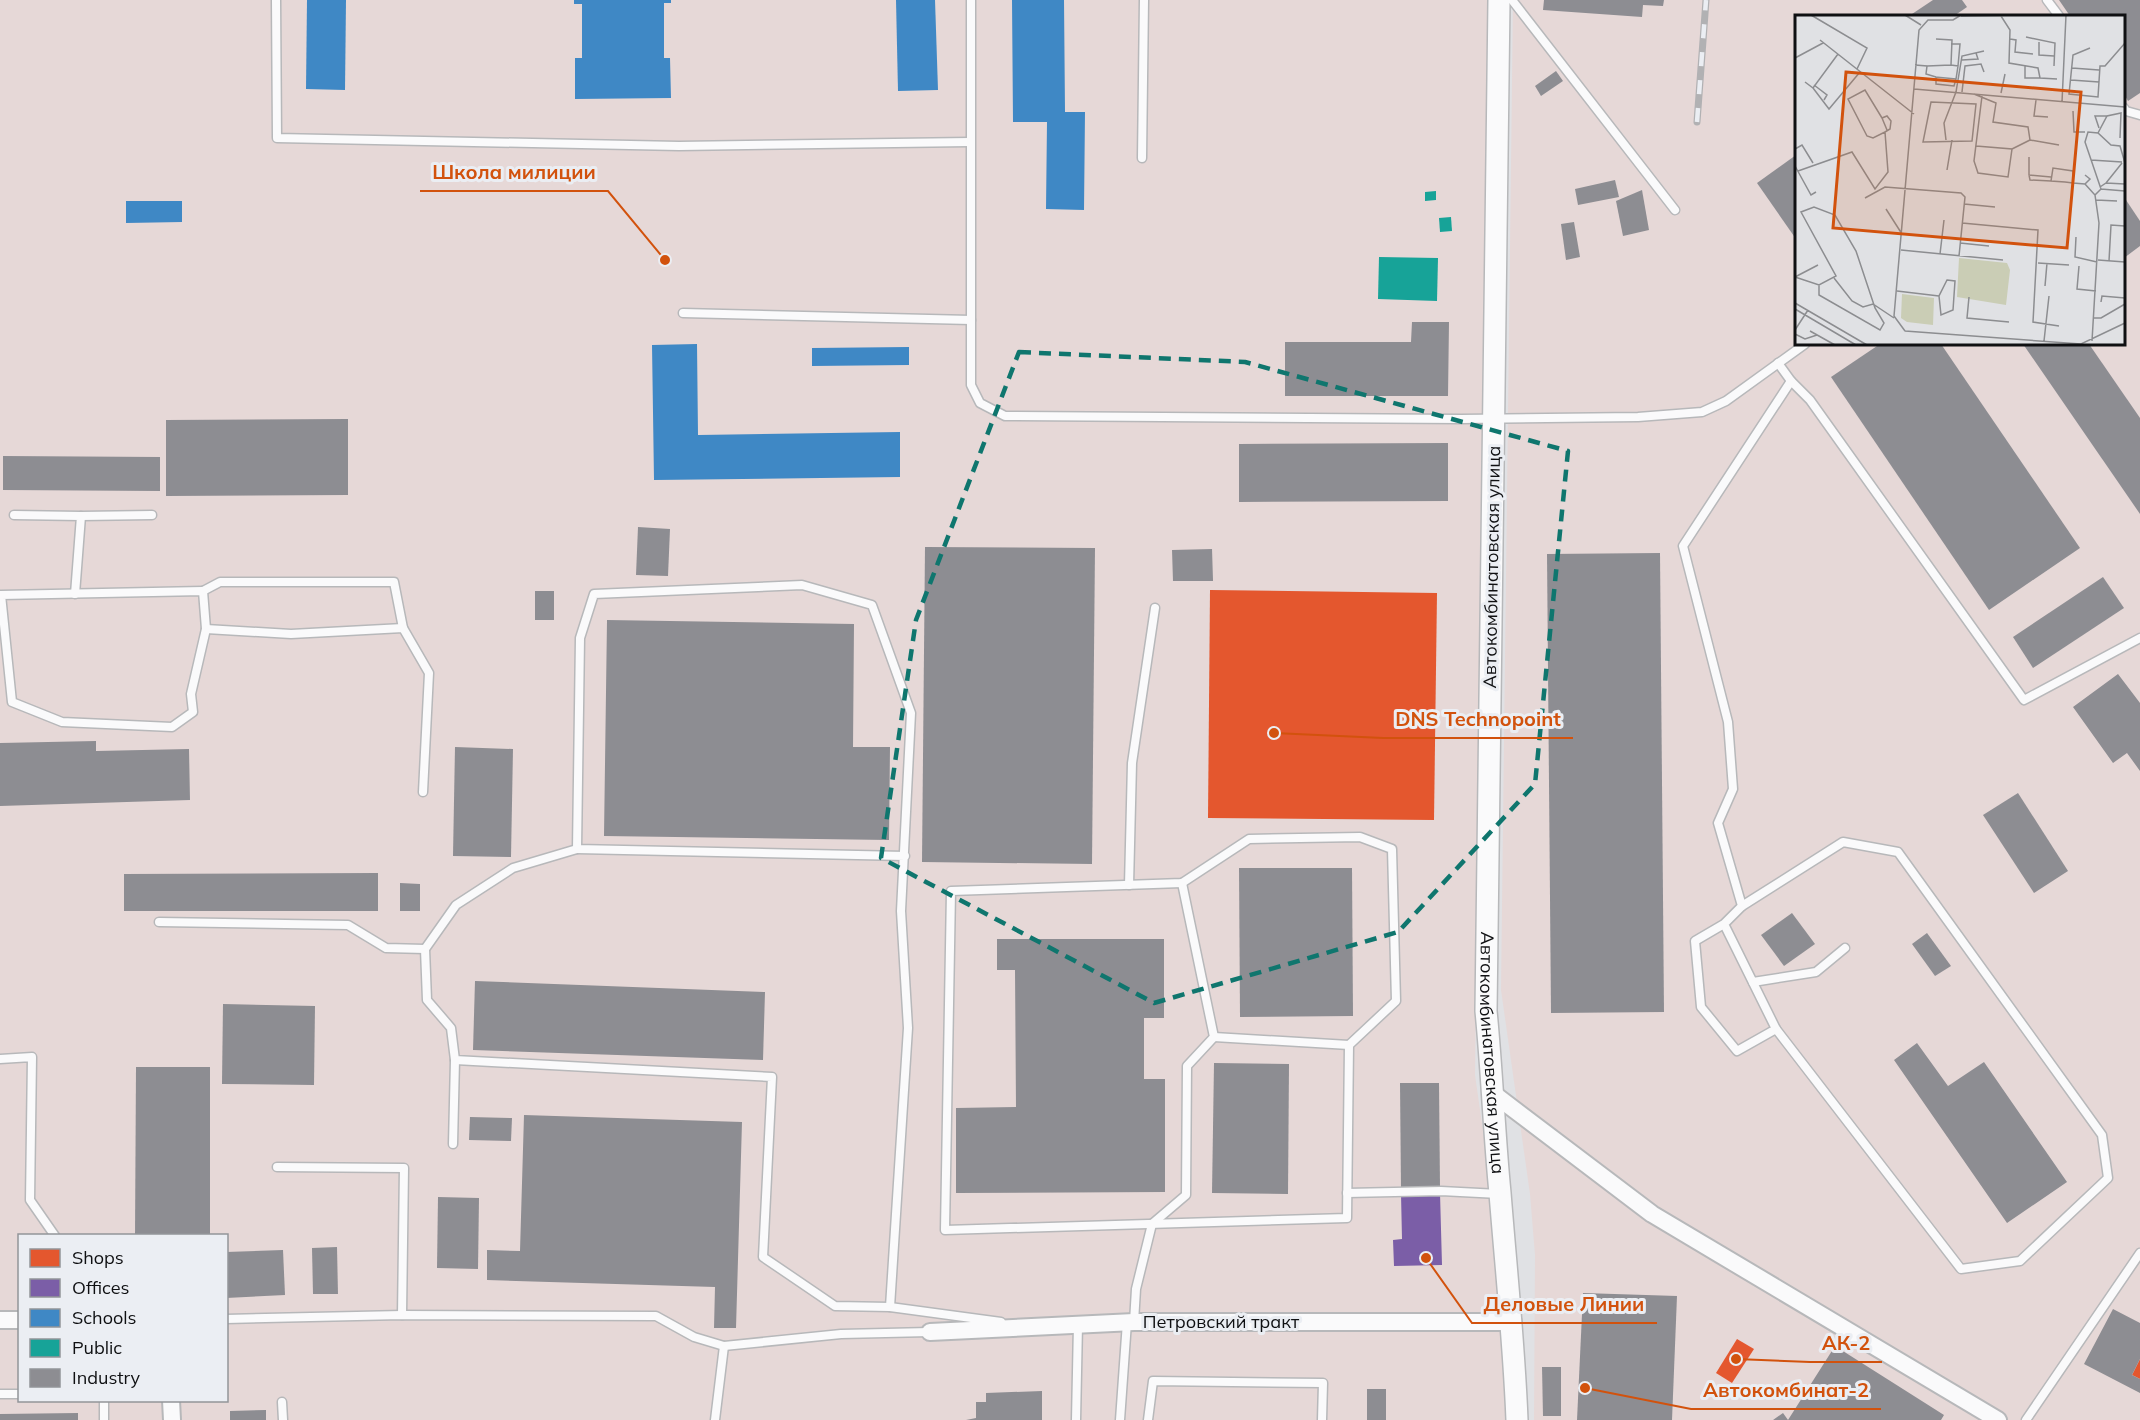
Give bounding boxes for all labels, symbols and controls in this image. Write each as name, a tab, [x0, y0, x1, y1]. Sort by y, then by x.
inset map	[1795, 15, 2125, 345]
callout: Школа милиции	[420, 153, 608, 191]
text: Школа милиции	[432, 159, 596, 184]
street label: Автокомбинатовская улица	[1478, 445, 1505, 689]
callout: DNS Technopoint	[1383, 700, 1573, 738]
text: DNS Technopoint	[1395, 706, 1561, 731]
street label: Автокомбинатовская улица	[1475, 931, 1510, 1175]
legend	[18, 1234, 228, 1402]
text: Shops	[72, 1246, 124, 1269]
text: Offices	[72, 1276, 130, 1299]
callout: Деловые Линии	[1472, 1285, 1657, 1323]
text: Деловые Линии	[1484, 1291, 1644, 1316]
text: Schools	[72, 1306, 137, 1329]
street label: Петровский тракт	[1143, 1310, 1300, 1333]
callout: АК-2	[1810, 1324, 1882, 1362]
text: АК-2	[1822, 1330, 1870, 1355]
text: Public	[72, 1336, 122, 1359]
text: Industry	[72, 1366, 141, 1389]
callout: Автокомбинат-2	[1691, 1371, 1881, 1409]
text: Автокомбинат-2	[1703, 1377, 1869, 1402]

